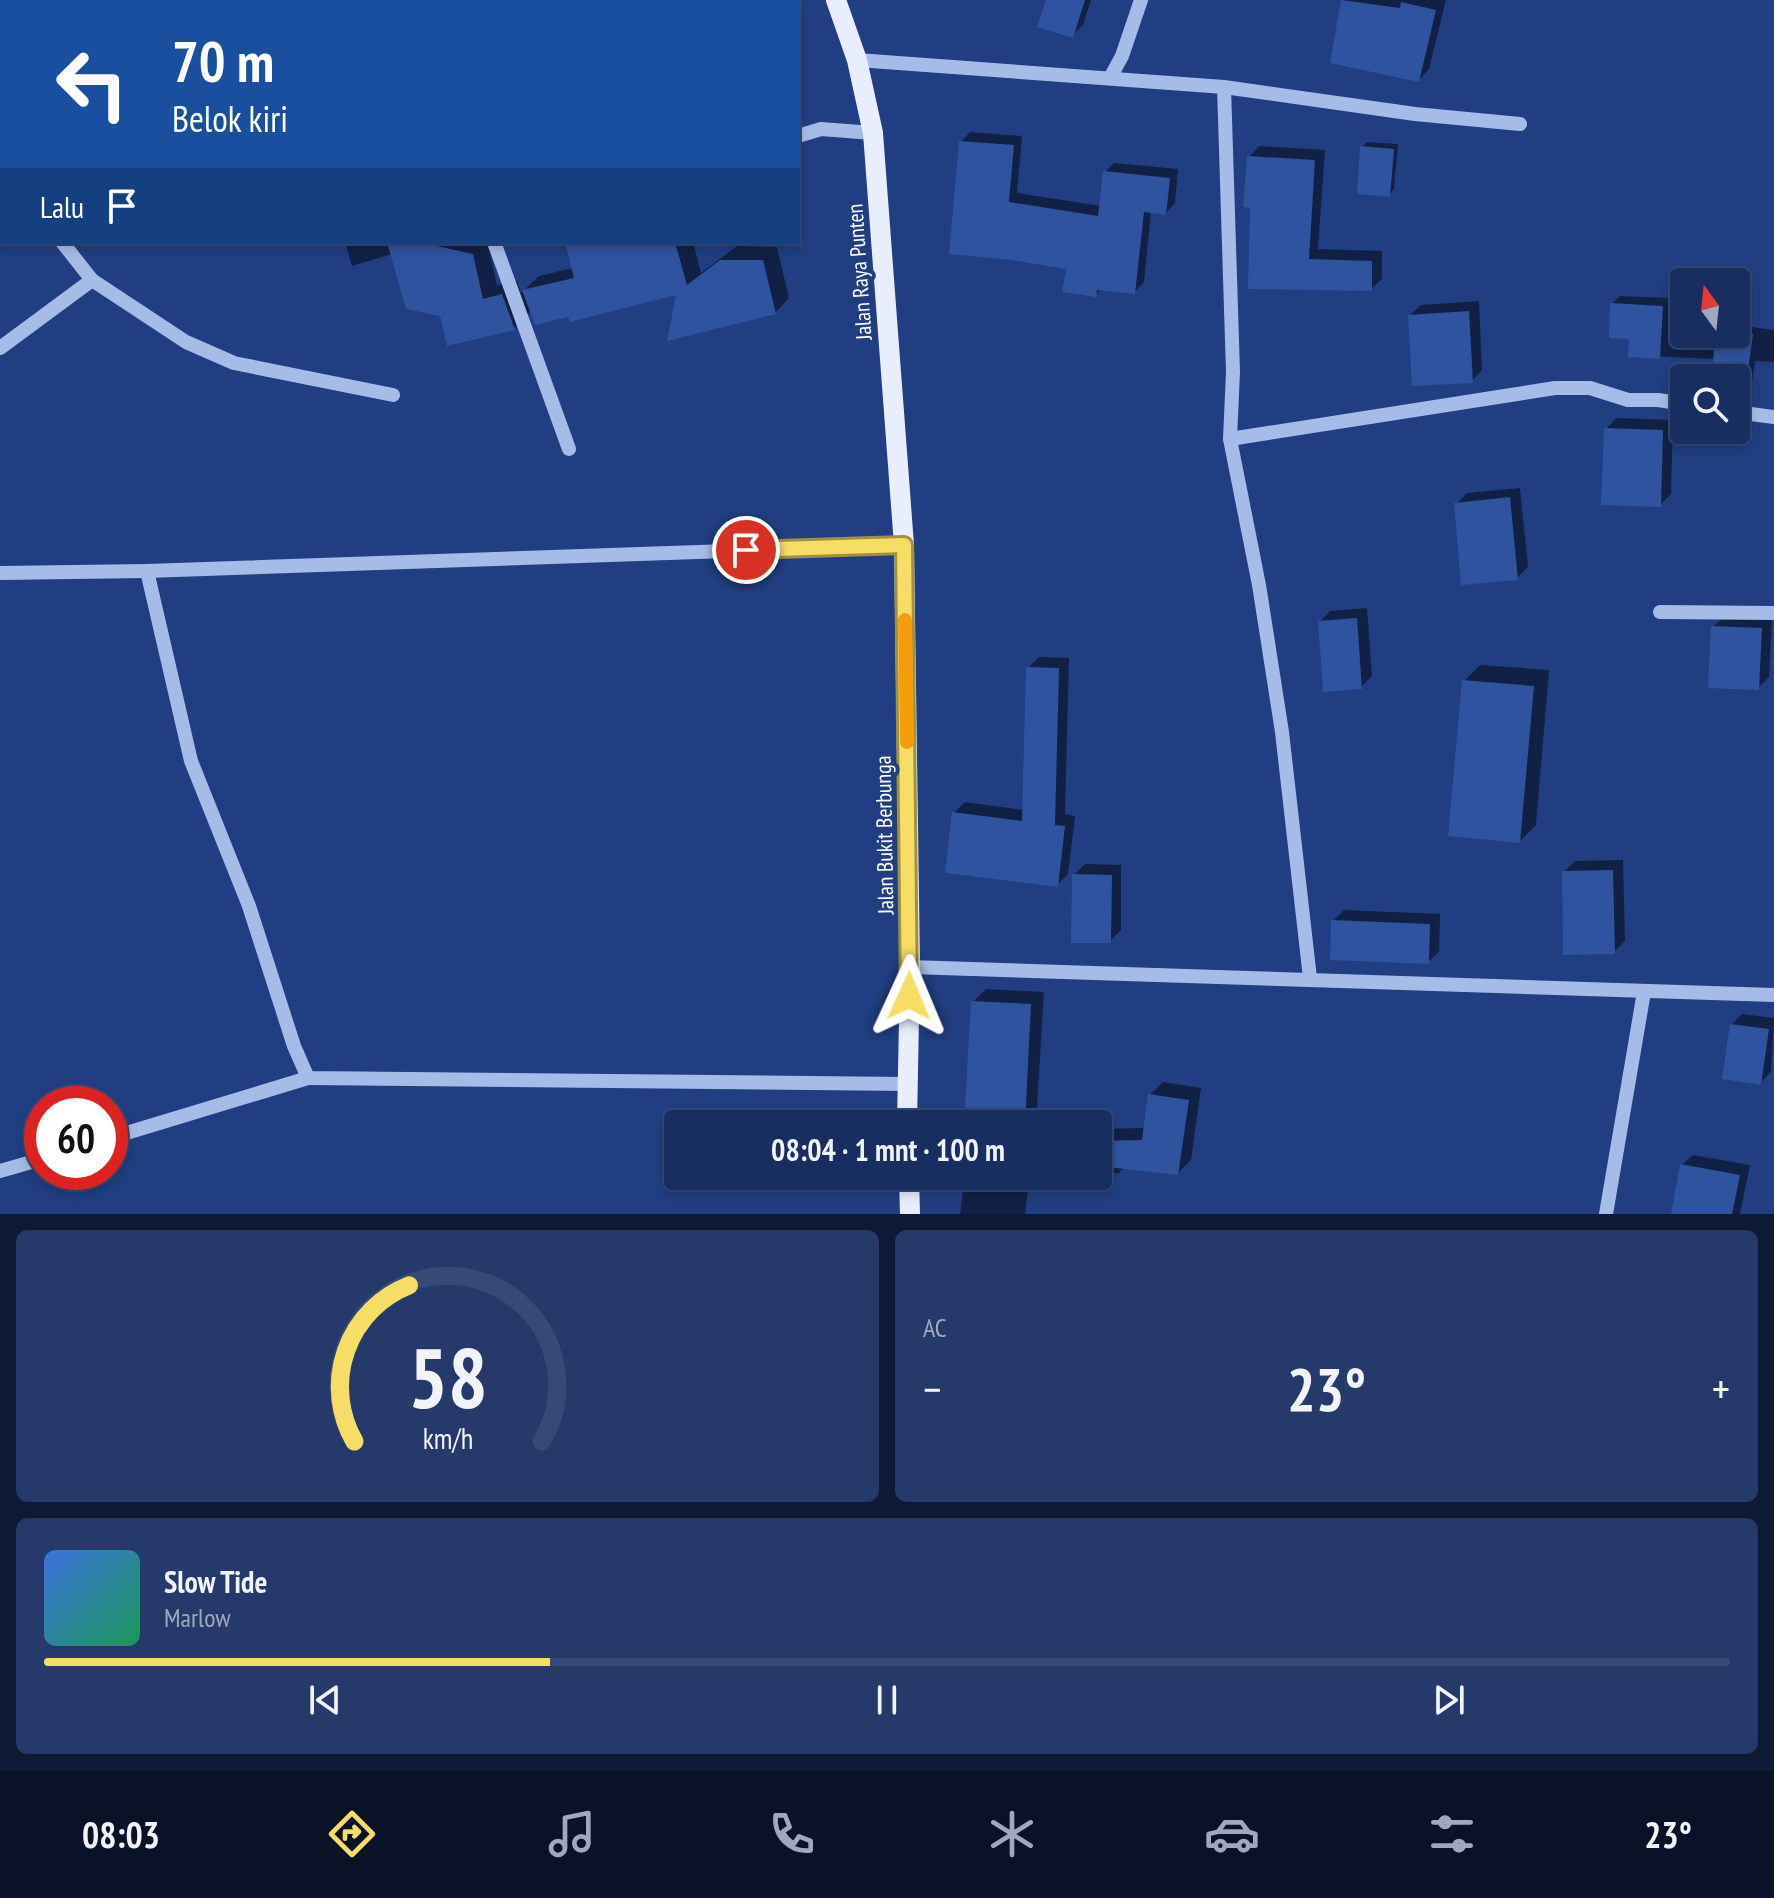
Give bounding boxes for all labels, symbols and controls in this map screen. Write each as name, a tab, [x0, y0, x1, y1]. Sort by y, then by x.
text: 70 m	[172, 25, 274, 97]
icon: left	[40, 32, 144, 136]
text: Belok kiri	[172, 95, 288, 142]
icon: arrive	[100, 184, 144, 228]
text: Lalu	[40, 187, 84, 226]
street label: Jalan Raya Punten	[840, 203, 878, 342]
north arrow	[1670, 268, 1750, 348]
map controls	[1670, 268, 1750, 444]
button: search	[1670, 364, 1750, 444]
pin	[712, 516, 780, 584]
icon: arrive	[724, 528, 768, 572]
street label: Jalan Bukit Berbunga	[869, 755, 899, 916]
position arrow	[867, 954, 951, 1038]
speed limit sign: 60	[24, 1086, 128, 1190]
text: 08:04 · 1 mnt · 100 m	[771, 1130, 1005, 1169]
text: AC	[923, 1311, 947, 1344]
text: 58	[408, 1323, 487, 1431]
text: 23°	[1287, 1350, 1366, 1428]
text: −	[923, 1360, 941, 1417]
text: +	[1712, 1360, 1730, 1417]
text: km/h	[422, 1420, 473, 1457]
text: Slow Tide	[164, 1562, 267, 1601]
text: Marlow	[164, 1601, 230, 1634]
icon: previous	[303, 1678, 347, 1722]
icon: pause	[865, 1678, 909, 1722]
icon: next	[1427, 1678, 1471, 1722]
icon: directions	[324, 1806, 380, 1862]
icon: music	[544, 1806, 600, 1862]
icon: phone	[764, 1806, 820, 1862]
icon: climate	[984, 1806, 1040, 1862]
icon: car	[1204, 1806, 1260, 1862]
icon: filters	[1424, 1806, 1480, 1862]
text: 08:03	[82, 1811, 160, 1858]
text: 23°	[1644, 1811, 1692, 1858]

